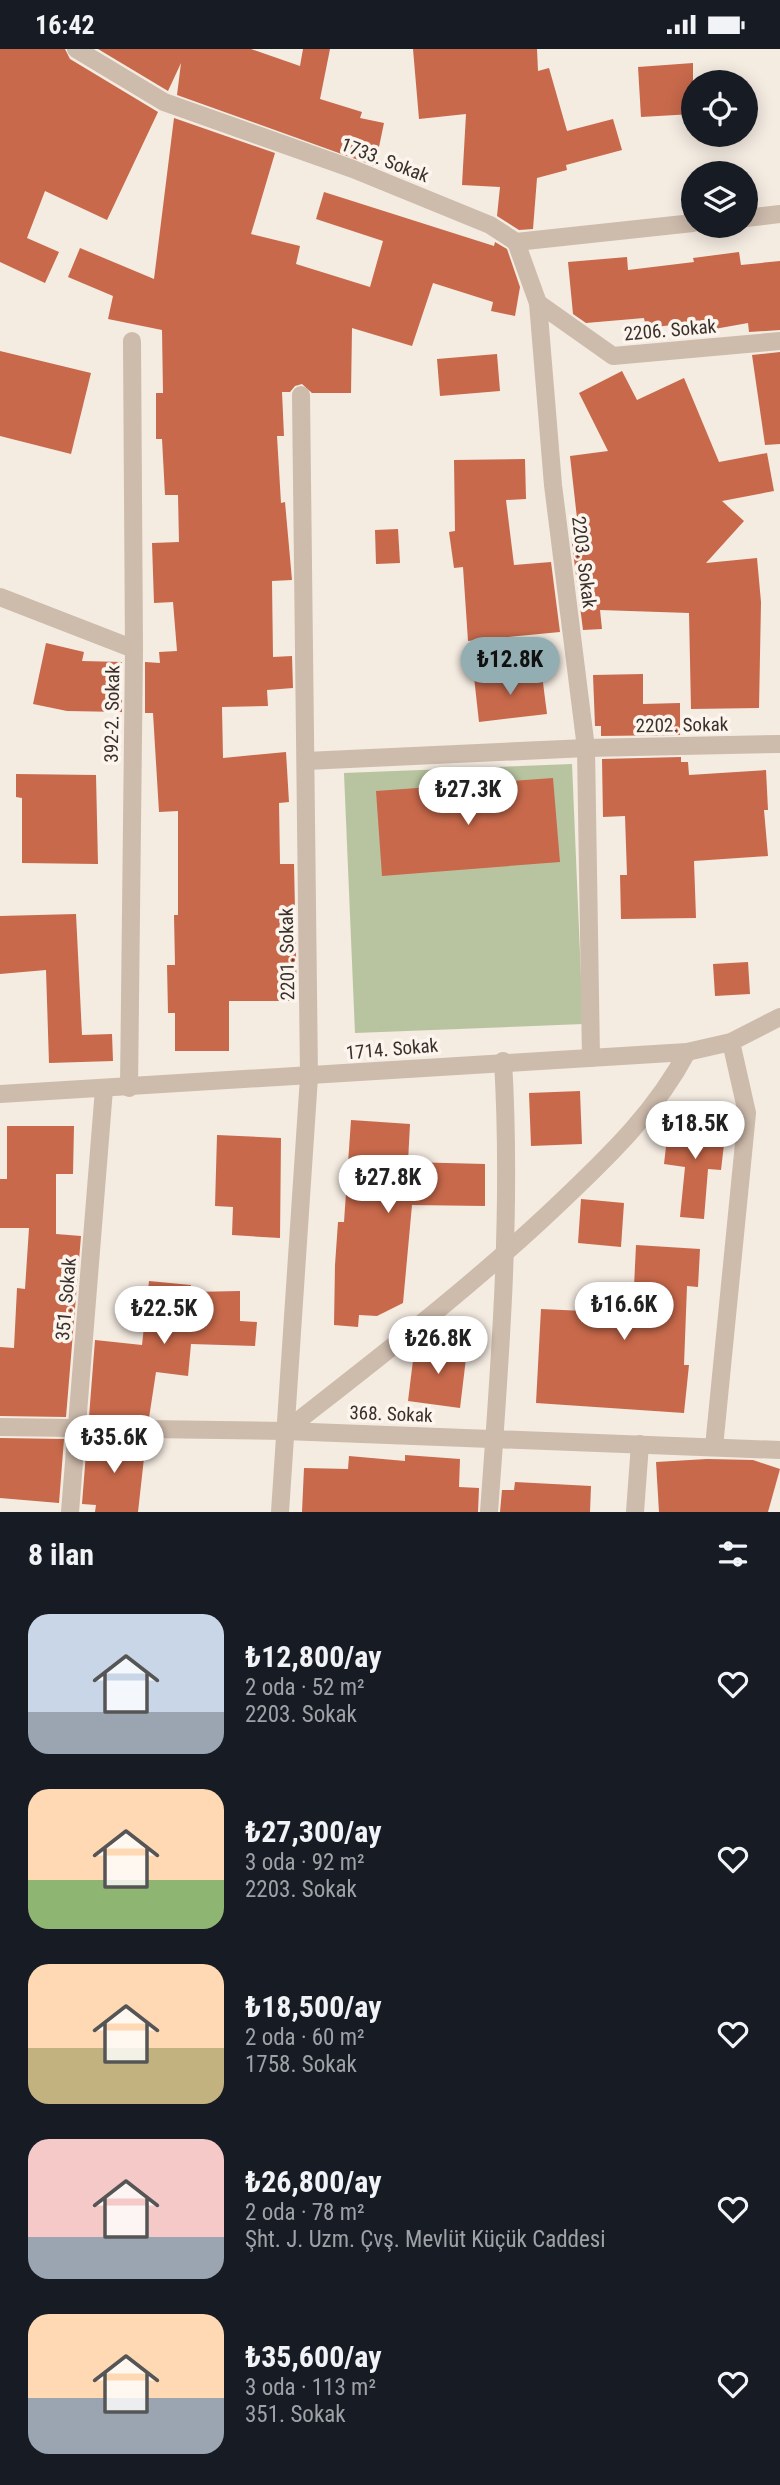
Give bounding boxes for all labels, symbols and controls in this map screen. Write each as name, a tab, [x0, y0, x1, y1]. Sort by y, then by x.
text: 16:42	[35, 10, 95, 40]
map controls	[681, 70, 758, 238]
button: locate	[681, 70, 758, 147]
street label: 1733. Sokak	[338, 133, 433, 187]
button: layers	[681, 161, 758, 238]
street label: 2206. Sokak	[623, 314, 718, 345]
street label: 2203. Sokak	[567, 515, 601, 610]
pin: ₺12.8K	[453, 637, 567, 697]
text: ₺12.8K	[477, 646, 543, 673]
street label: 392-2. Sokak	[100, 665, 124, 763]
street label: 2202. Sokak	[636, 713, 729, 737]
pin: ₺27.3K	[411, 767, 525, 827]
text: ₺27.3K	[435, 776, 501, 803]
street label: 2201. Sokak	[275, 907, 299, 1000]
street label: 1714. Sokak	[345, 1033, 440, 1064]
pin: ₺18.5K	[638, 1101, 752, 1161]
text: ₺18.5K	[662, 1110, 728, 1137]
pin: ₺27.8K	[331, 1155, 445, 1215]
text: ₺27.8K	[355, 1164, 421, 1191]
street label: 351. Sokak	[51, 1256, 81, 1341]
pin: ₺16.6K	[567, 1283, 681, 1342]
pin: ₺22.5K	[107, 1287, 221, 1346]
text: ₺16.6K	[591, 1291, 657, 1318]
text: ₺22.5K	[131, 1295, 197, 1322]
pin: ₺26.8K	[381, 1317, 495, 1376]
text: ₺26.8K	[405, 1325, 471, 1352]
street label: 368. Sokak	[349, 1401, 433, 1427]
pin: ₺35.6K	[57, 1415, 171, 1475]
text: ₺35.6K	[81, 1424, 147, 1451]
icon: filters	[714, 1535, 752, 1573]
text: 8 ilan	[28, 1537, 94, 1572]
text: ₺12,800/ay	[245, 1639, 382, 1674]
icon: home	[84, 1642, 168, 1726]
icon: heart	[714, 1665, 752, 1703]
text: 2 oda · 52 m²	[245, 1674, 365, 1701]
text: 2203. Sokak	[245, 1701, 357, 1728]
text: ₺27,300/ay	[245, 1814, 382, 1849]
icon: home	[84, 1817, 168, 1901]
icon: heart	[714, 1840, 752, 1878]
text: 3 oda · 92 m²	[245, 1849, 365, 1876]
text: 2203. Sokak	[245, 1876, 357, 1903]
text: ₺18,500/ay	[245, 1989, 382, 2024]
icon: home	[84, 1992, 168, 2076]
icon: heart	[714, 2015, 752, 2053]
text: 2 oda · 60 m²	[245, 2024, 365, 2051]
text: 1758. Sokak	[245, 2051, 357, 2078]
text: ₺26,800/ay	[245, 2164, 382, 2199]
icon: home	[84, 2167, 168, 2251]
icon: heart	[714, 2190, 752, 2228]
text: 2 oda · 78 m²	[245, 2199, 365, 2226]
text: Şht. J. Uzm. Çvş. Mevlüt Küçük Caddesi	[245, 2226, 606, 2253]
text: ₺35,600/ay	[245, 2339, 382, 2374]
icon: home	[84, 2342, 168, 2426]
icon: heart	[714, 2365, 752, 2403]
text: 3 oda · 113 m²	[245, 2374, 376, 2401]
text: 351. Sokak	[245, 2401, 346, 2428]

